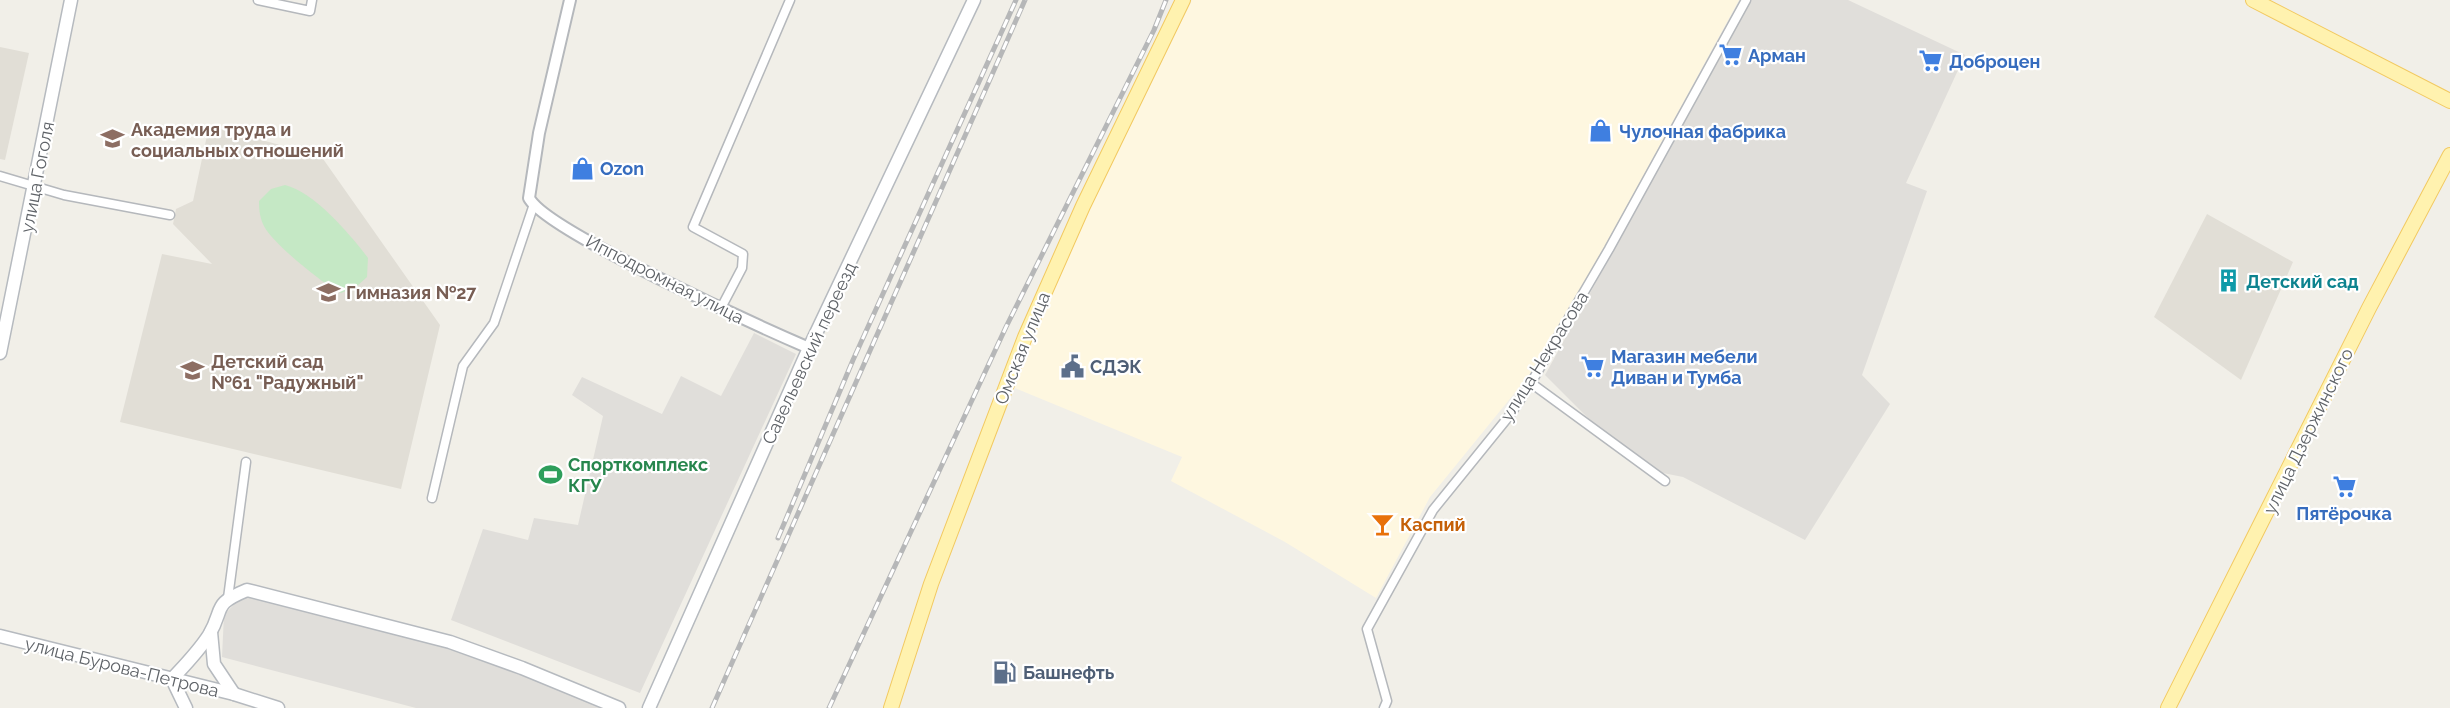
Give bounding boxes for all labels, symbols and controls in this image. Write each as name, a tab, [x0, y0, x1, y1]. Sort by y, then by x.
supermarket icon: Арман	[1717, 42, 1743, 68]
place label: Арман	[1748, 45, 1806, 66]
supermarket icon: Доброцен	[1918, 48, 1944, 74]
place label: Доброцен	[1949, 51, 2040, 72]
shop icon: Чулочная фабрика	[1588, 118, 1614, 144]
street label: улица Гоголя	[16, 119, 58, 235]
place label: Академия труда и социальных отношений	[131, 119, 344, 161]
place label: Чулочная фабрика	[1619, 121, 1786, 142]
school or university icon: Академия труда и социальных отношений	[100, 126, 126, 152]
shop icon: Ozon	[569, 155, 595, 181]
place label: Ozon	[600, 158, 644, 179]
street label: Ипподромная улица	[583, 230, 747, 328]
street label: Савельевский переезд	[758, 259, 860, 447]
building icon: Детский сад	[2215, 268, 2241, 294]
place label: Детский сад	[2246, 271, 2359, 292]
school or university icon: Гимназия №27	[315, 279, 341, 305]
place label: Гимназия №27	[346, 282, 477, 303]
street label: улица Некрасова	[1496, 287, 1592, 425]
street label: Омская улица	[990, 289, 1054, 407]
street label: улица Дзержинского	[2259, 344, 2357, 517]
place label: Магазин мебели Диван и Тумба	[1611, 346, 1758, 388]
place label: Детский сад №61 "Радужный"	[211, 351, 363, 393]
public building icon: СДЭК	[1059, 353, 1085, 379]
supermarket icon: Магазин мебели Диван и Тумба	[1580, 353, 1606, 379]
place label: СДЭК	[1090, 356, 1142, 377]
school or university icon: Детский сад №61 "Радужный"	[180, 358, 206, 384]
place label: Спорткомплекс КГУ	[568, 454, 708, 496]
sports icon: Спорткомплекс КГУ	[537, 461, 563, 487]
supermarket icon: Пятёрочка	[2331, 474, 2357, 500]
place label: Пятёрочка	[2296, 503, 2392, 524]
bar icon: Каспий	[1369, 511, 1395, 537]
place label: Каспий	[1400, 514, 1466, 535]
street label: улица Бурова-Петрова	[23, 633, 221, 701]
fuel station icon: Башнефть	[992, 659, 1018, 685]
place label: Башнефть	[1023, 662, 1115, 683]

